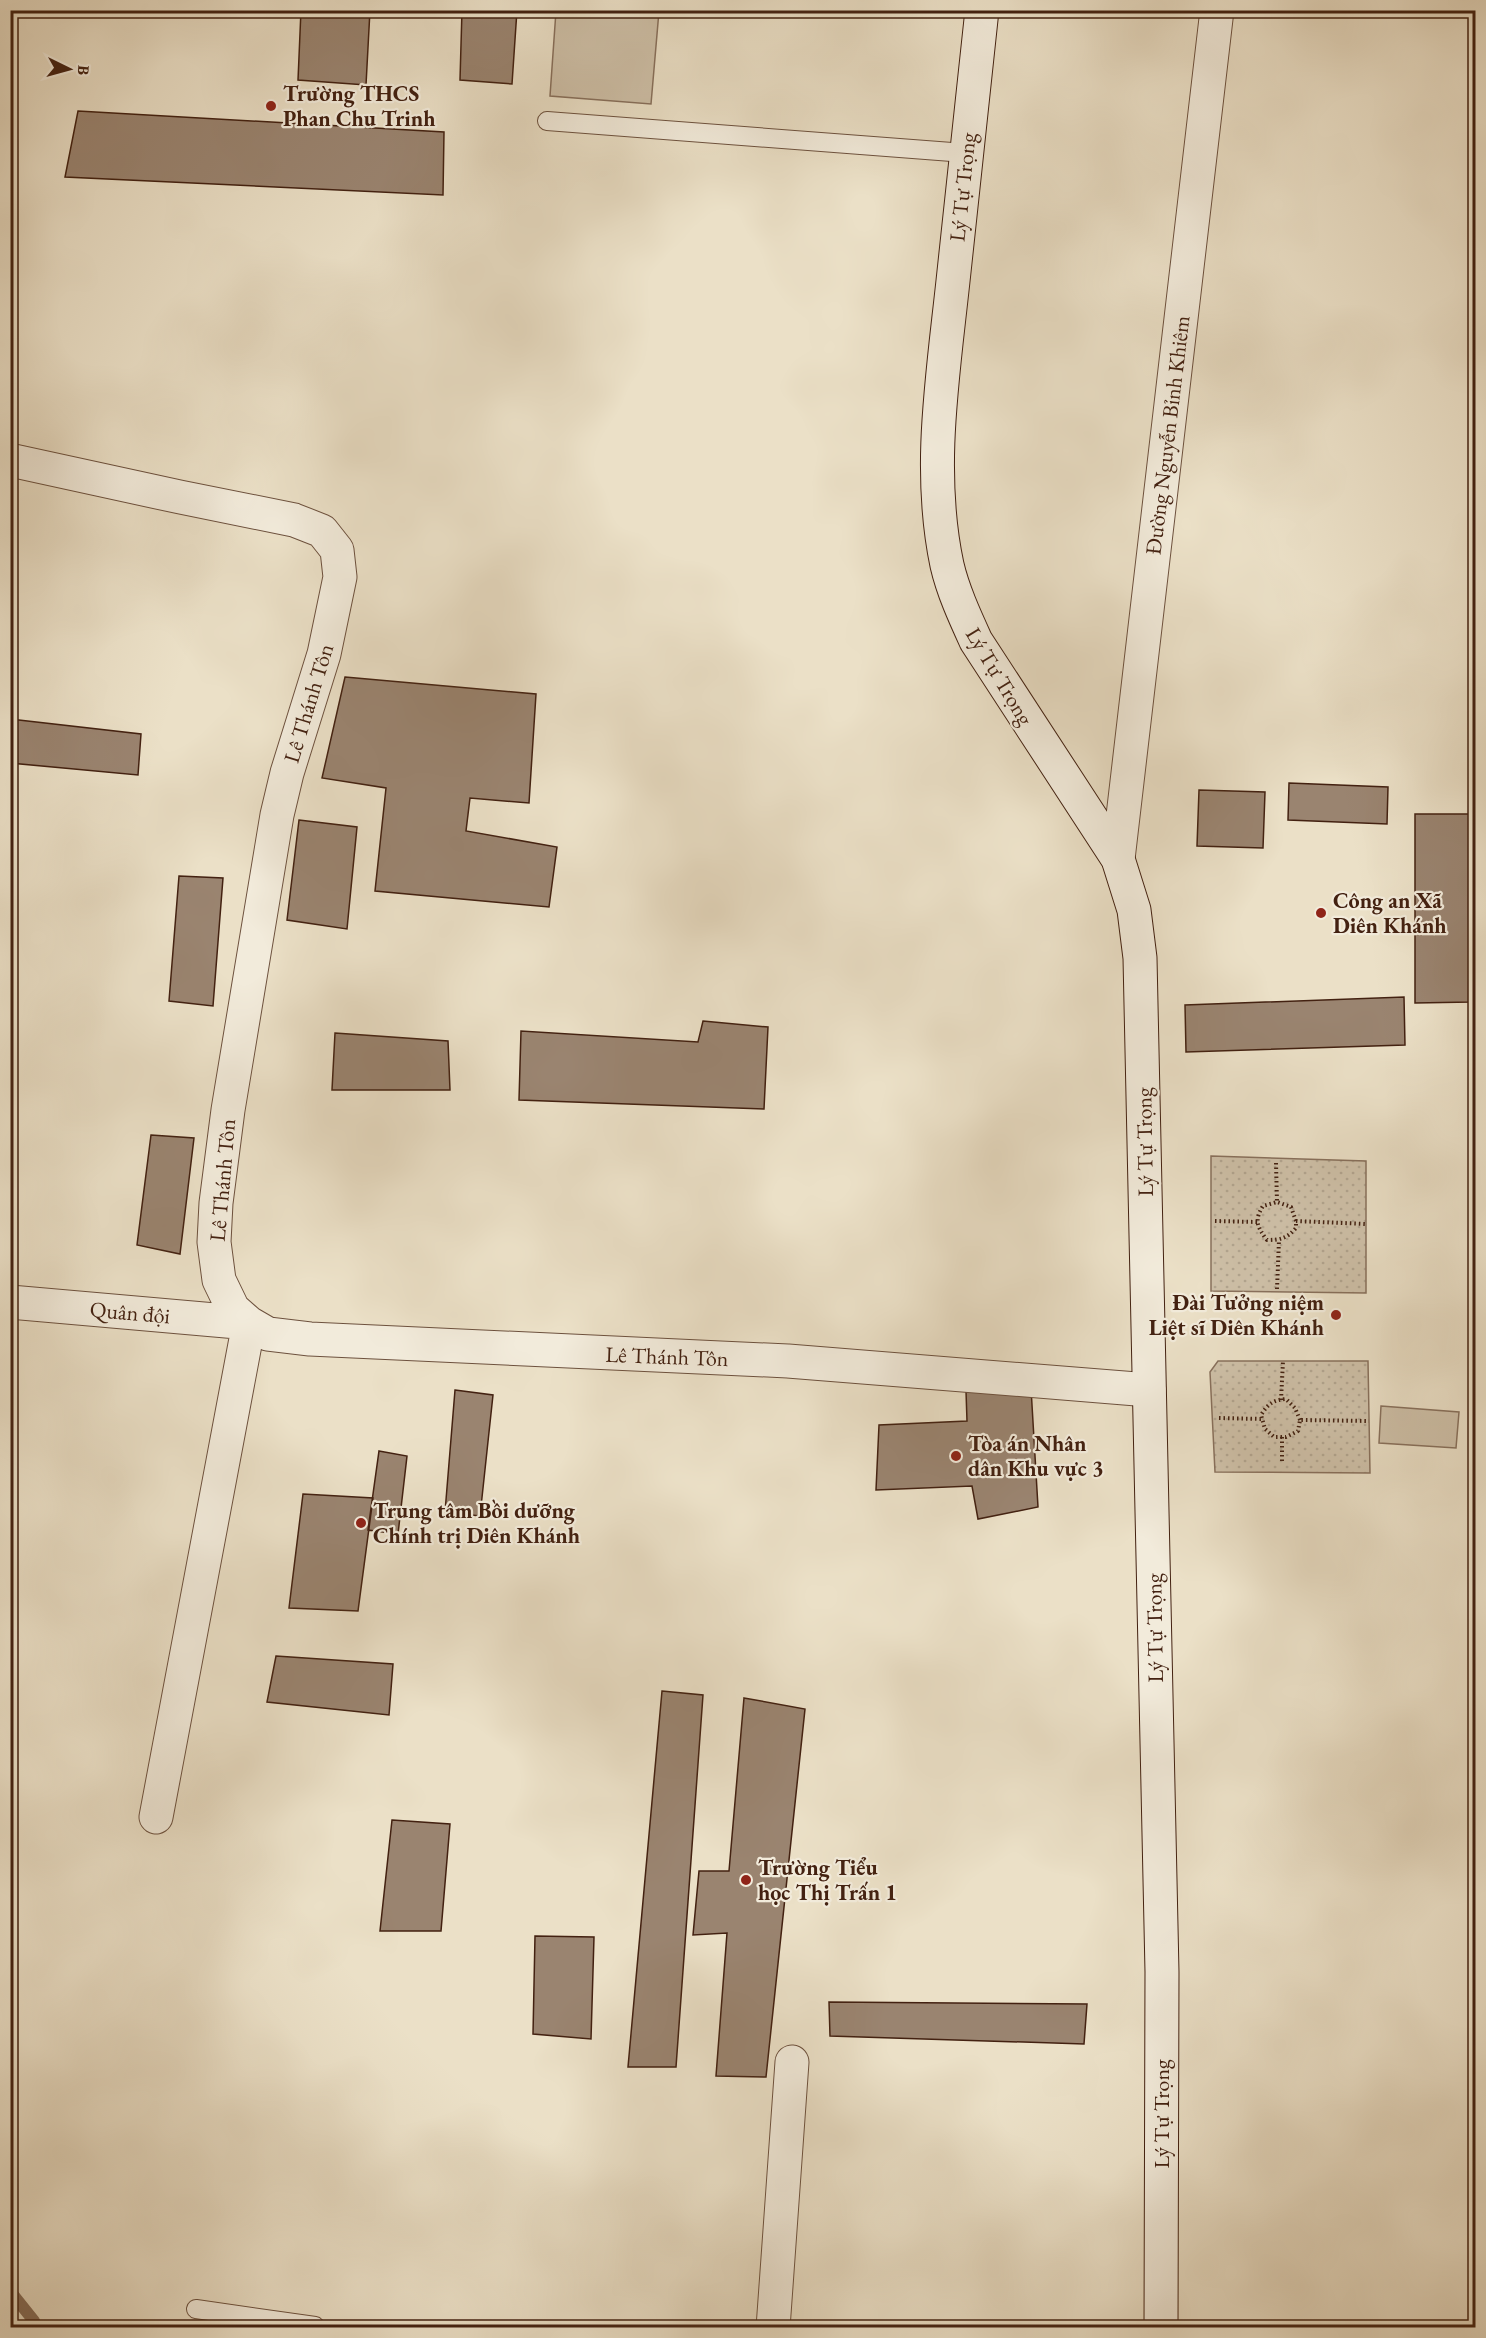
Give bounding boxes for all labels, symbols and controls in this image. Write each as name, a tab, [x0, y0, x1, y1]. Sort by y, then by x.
north arrow	[39, 39, 99, 99]
text: B	[73, 64, 94, 76]
place label: Trường THCS Phan Chu Trinh	[283, 79, 436, 133]
marker: Trường THCS Phan Chu Trinh	[264, 99, 278, 113]
street label: Lý Tự Trọng	[942, 131, 983, 243]
street label: Đường Nguyễn Bỉnh Khiêm	[1138, 314, 1197, 556]
street label: Lý Tự Trọng	[959, 622, 1040, 731]
street label: Lê Thánh Tôn	[277, 640, 340, 766]
place label: Công an Xã Diên Khánh	[1333, 886, 1447, 940]
marker: Công an Xã Diên Khánh	[1314, 906, 1328, 920]
street label: Lý Tự Trọng	[1129, 1087, 1160, 1197]
street label: Lê Thánh Tôn	[203, 1117, 242, 1243]
place label: Đài Tưởng niệm Liệt sĩ Diên Khánh	[1149, 1288, 1324, 1342]
street label: Quân đội	[89, 1295, 171, 1330]
marker: Đài Tưởng niệm Liệt sĩ Diên Khánh	[1329, 1308, 1343, 1322]
street label: Lê Thánh Tôn	[605, 1340, 729, 1373]
place label: Tòa án Nhân dân Khu vực 3	[968, 1429, 1104, 1483]
marker: Tòa án Nhân dân Khu vực 3	[949, 1449, 963, 1463]
place label: Trung tâm Bồi dưỡng Chính trị Diên Khánh	[373, 1496, 580, 1550]
marker: Trung tâm Bồi dưỡng Chính trị Diên Khánh	[354, 1516, 368, 1530]
street label: Lý Tự Trọng	[1139, 1573, 1170, 1683]
place label: Trường Tiểu học Thị Trấn 1	[758, 1853, 897, 1907]
marker: Trường Tiểu học Thị Trấn 1	[739, 1873, 753, 1887]
street label: Lý Tự Trọng	[1147, 2059, 1176, 2169]

